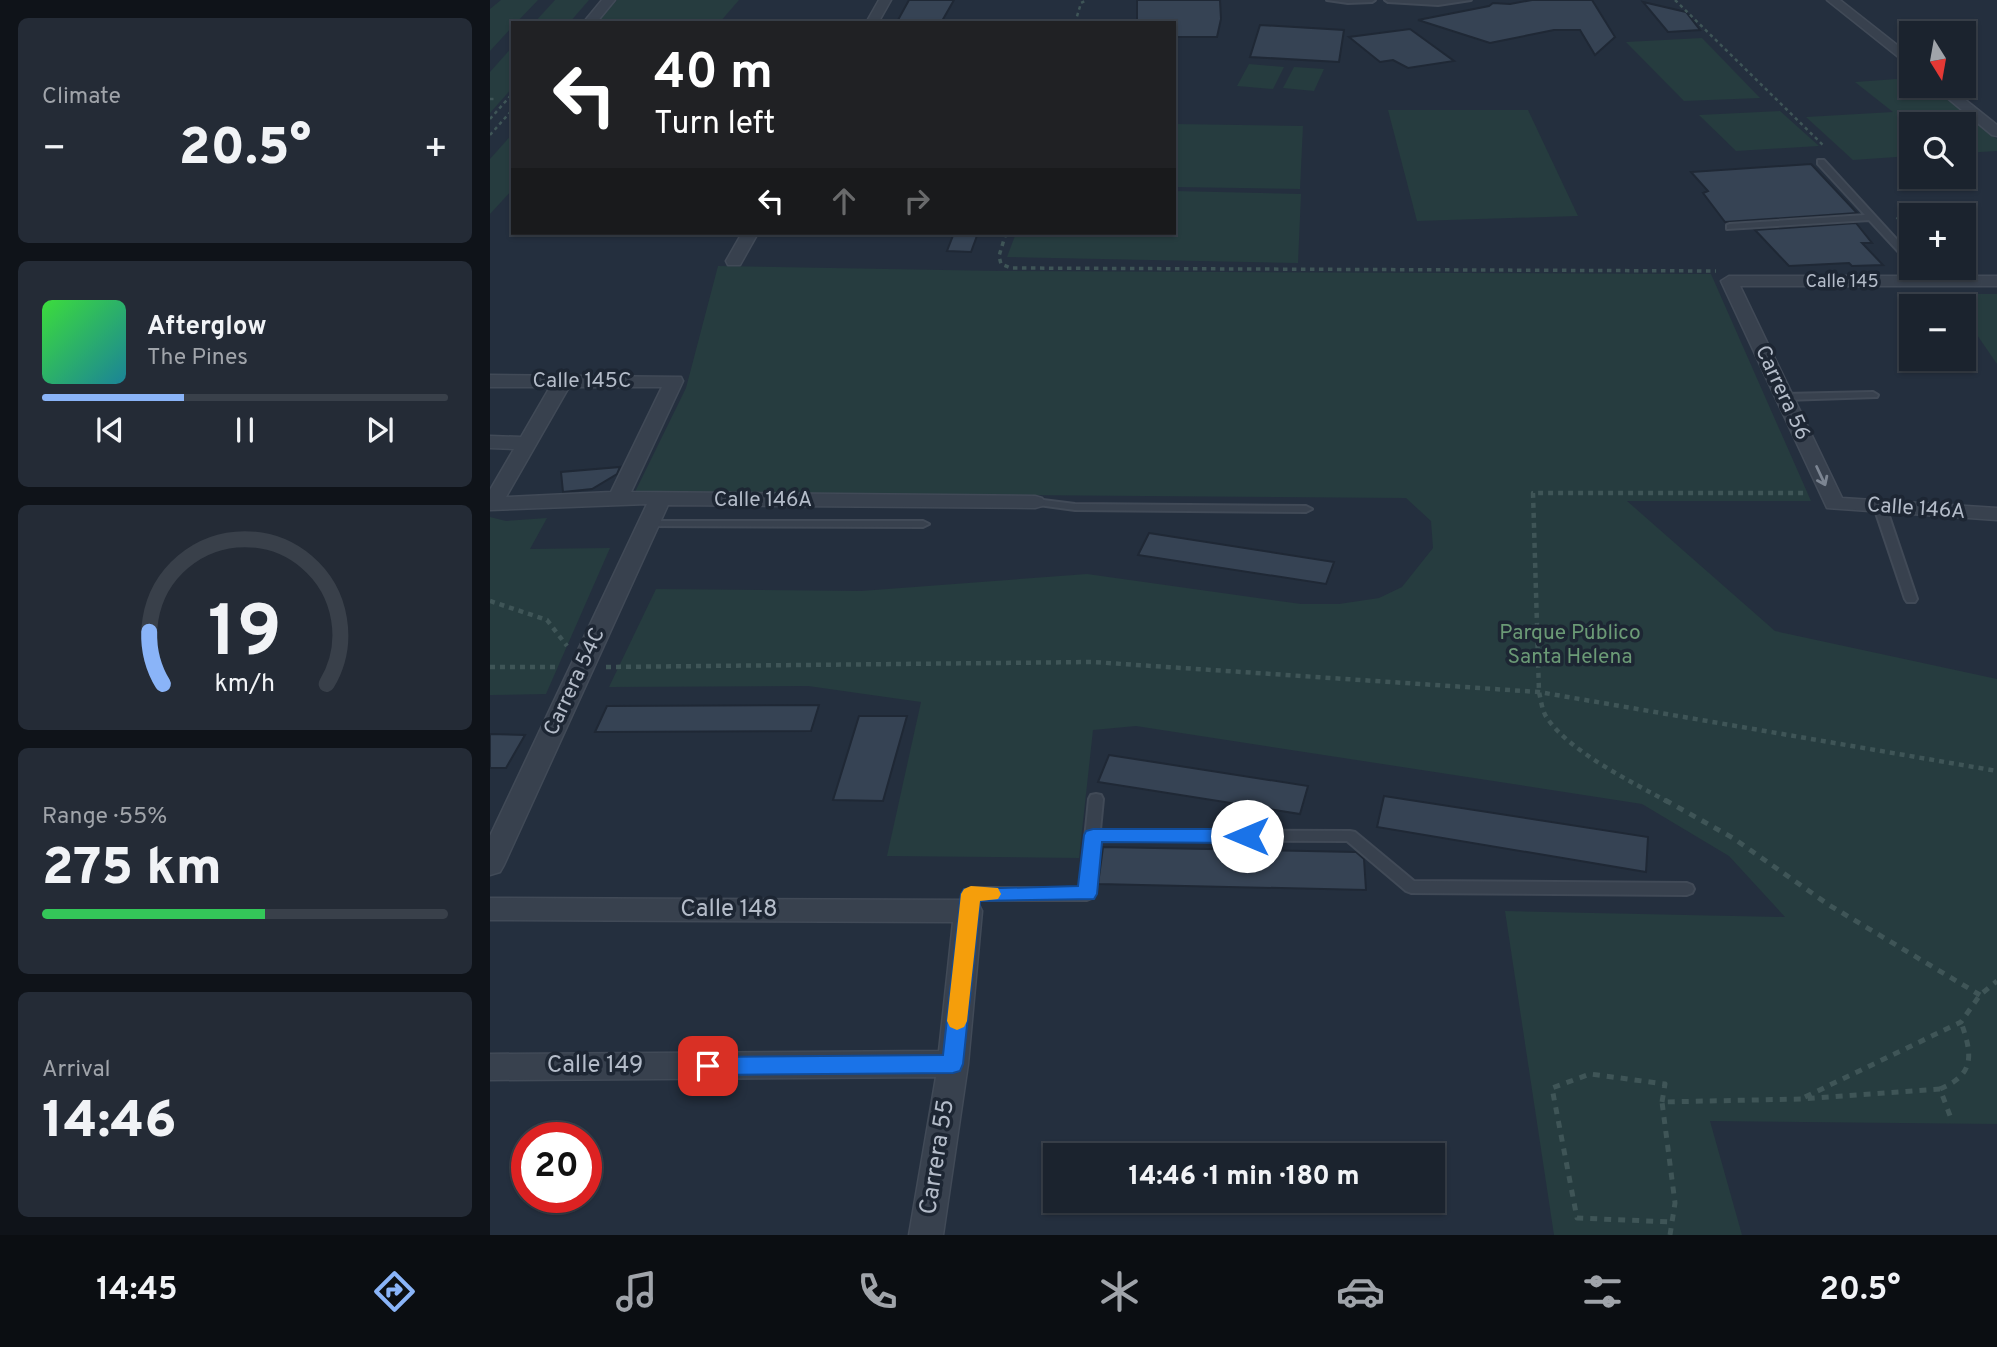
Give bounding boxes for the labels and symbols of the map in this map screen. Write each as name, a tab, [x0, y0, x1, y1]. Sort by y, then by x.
north arrow	[1899, 21, 1976, 98]
street label: Calle 145	[1805, 271, 1879, 294]
street label: Carrera 56	[1748, 341, 1816, 445]
street label: Calle 145C	[533, 368, 631, 395]
one-way arrow	[1815, 465, 1828, 486]
street label: Calle 146A	[714, 487, 812, 514]
street label: Calle 146A	[1866, 492, 1966, 526]
park label: Parque Público Santa Helena	[1499, 620, 1641, 671]
street label: Carrera 54C	[538, 624, 612, 740]
position arrow	[1210, 799, 1284, 873]
street label: Calle 148	[680, 895, 778, 925]
pin	[678, 1036, 738, 1096]
street label: Calle 149	[547, 1051, 643, 1081]
street label: Carrera 55	[914, 1097, 962, 1217]
speed limit sign: 20	[511, 1122, 602, 1213]

